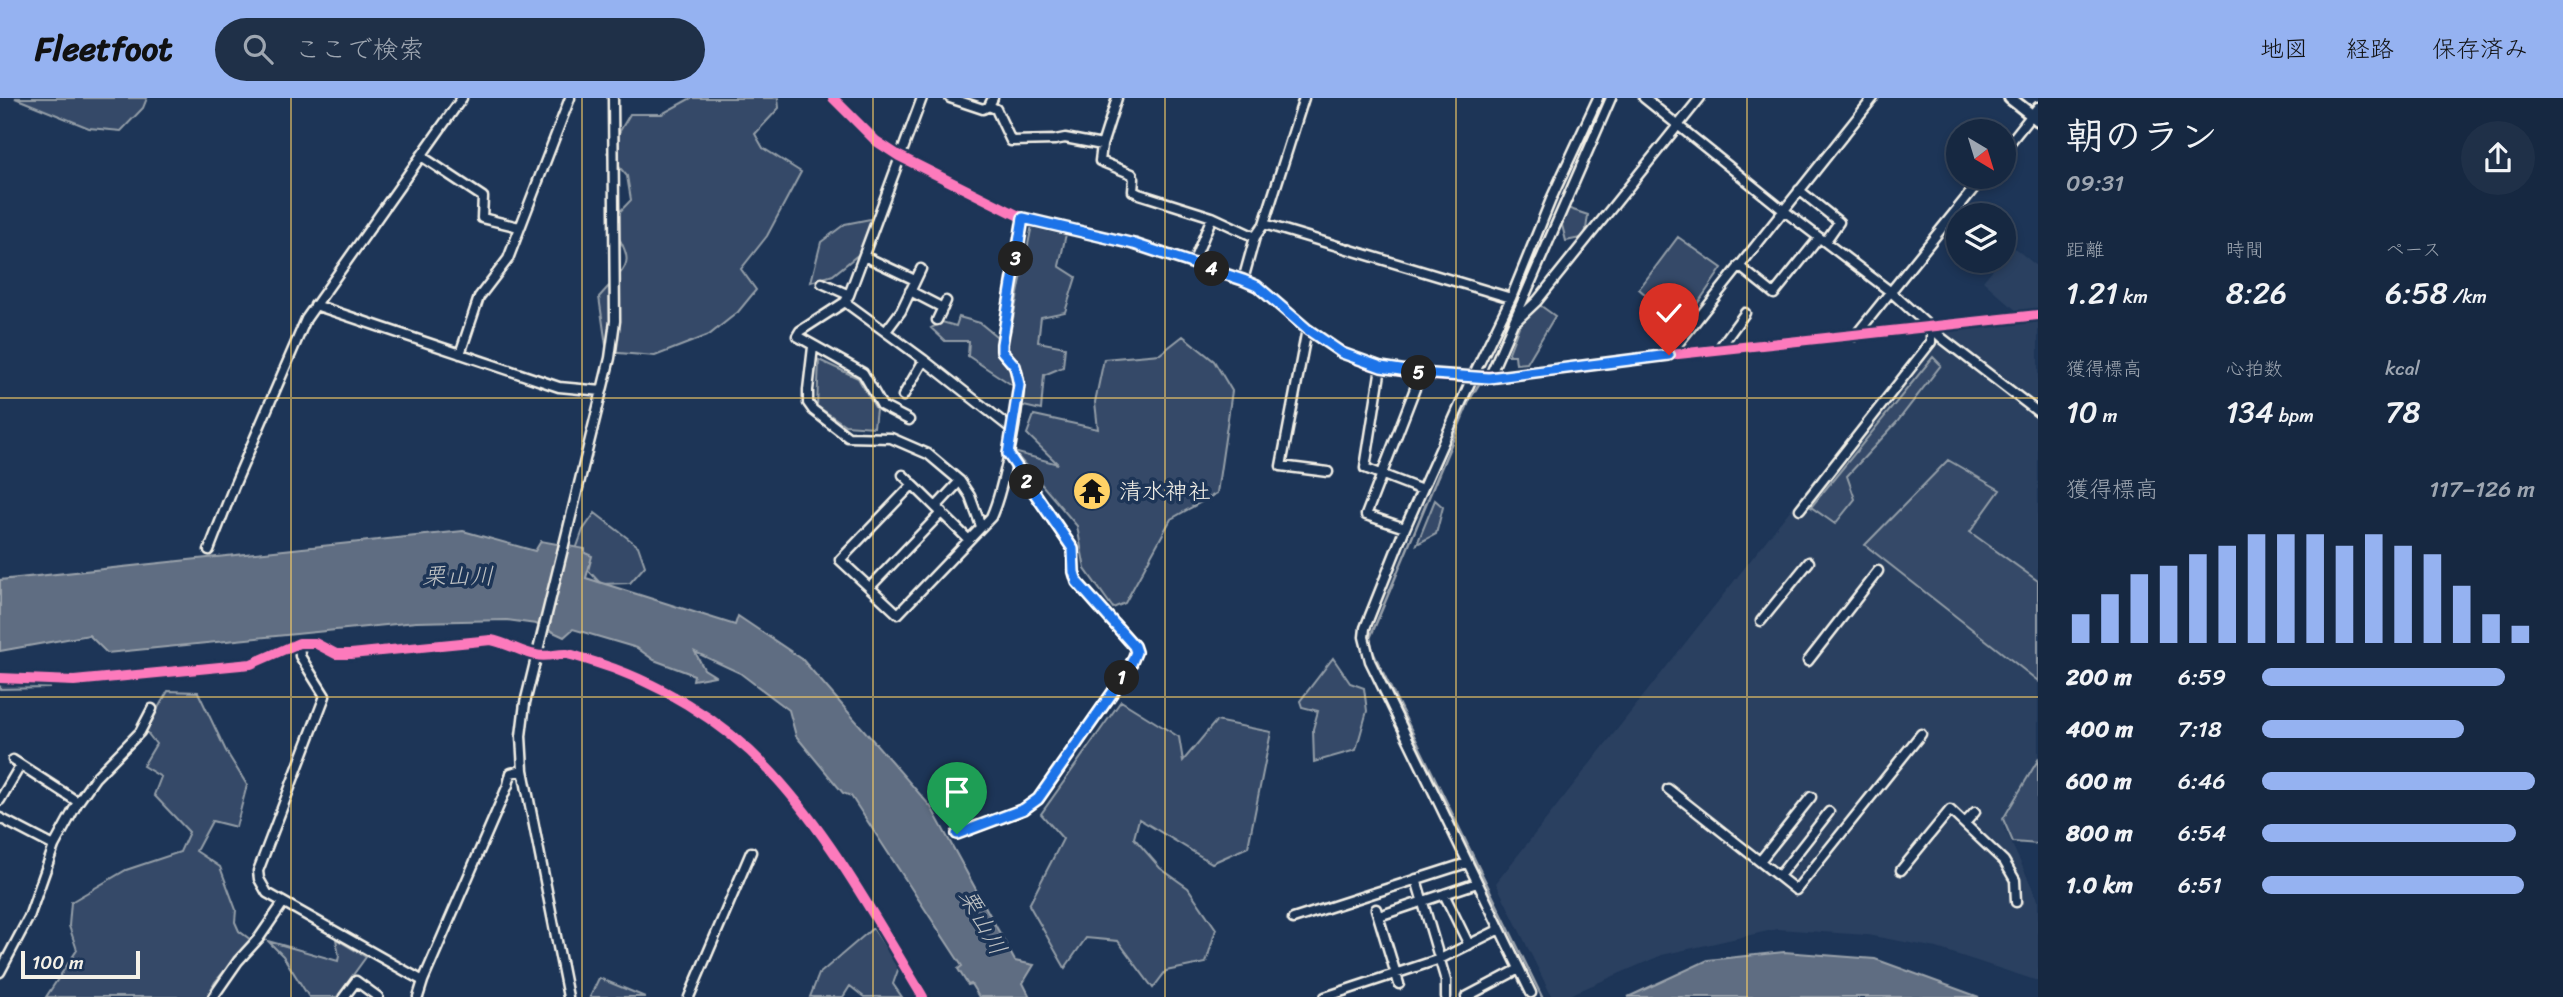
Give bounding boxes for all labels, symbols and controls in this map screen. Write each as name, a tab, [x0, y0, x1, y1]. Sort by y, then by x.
search box	[215, 18, 705, 81]
text: Fleetfoot	[35, 20, 173, 78]
text: ここで検索	[295, 26, 425, 72]
text: 地図	[2260, 28, 2308, 70]
text: 経路	[2346, 28, 2394, 70]
text: 保存済み	[2432, 28, 2528, 70]
icon: search	[239, 30, 277, 68]
text: 朝のラン	[2066, 103, 2218, 170]
north arrow	[1946, 119, 2016, 189]
map controls	[1946, 119, 2016, 273]
button: share	[2461, 121, 2535, 195]
text: 09:31	[2066, 163, 2124, 204]
button: layers	[1946, 203, 2016, 273]
text: 距離	[2066, 233, 2104, 266]
text: 時間	[2226, 233, 2264, 266]
text: ペース	[2385, 233, 2441, 266]
pin: 3	[998, 242, 1034, 276]
text: 3	[1010, 242, 1021, 275]
pin: 4	[1194, 252, 1230, 286]
text: 4	[1206, 252, 1217, 285]
text: 1.21	[2066, 266, 2118, 320]
text: 8:26	[2226, 266, 2287, 320]
text: 6:58	[2385, 266, 2448, 320]
text: km	[2118, 280, 2148, 313]
text: /km	[2448, 280, 2487, 313]
pin	[1639, 283, 1699, 355]
icon: check	[1650, 294, 1688, 332]
text: 獲得標高	[2066, 352, 2142, 385]
text: 心拍数	[2226, 352, 2283, 385]
text: kcal	[2385, 352, 2420, 385]
pin: 5	[1402, 356, 1436, 390]
text: 5	[1413, 356, 1424, 389]
text: 10	[2066, 385, 2098, 439]
text: 134	[2226, 385, 2274, 439]
text: 78	[2385, 385, 2421, 439]
text: m	[2098, 399, 2117, 432]
text: bpm	[2274, 399, 2314, 432]
pin: 2	[1010, 464, 1044, 500]
text: 2	[1021, 465, 1032, 498]
text: 獲得標高	[2066, 469, 2158, 510]
text: 117–126 m	[2429, 469, 2535, 510]
temple icon: 清水神社	[1071, 470, 1113, 512]
place label: 清水神社	[1119, 471, 1211, 512]
water label: 栗山川	[422, 555, 494, 597]
text: 200 m	[2066, 657, 2132, 698]
text: 6:59	[2178, 657, 2226, 698]
pin: 1	[1104, 660, 1140, 696]
text: 1	[1117, 661, 1126, 694]
text: 400 m	[2066, 709, 2133, 750]
text: 7:18	[2178, 709, 2222, 750]
text: 600 m	[2066, 761, 2132, 802]
text: 6:46	[2178, 761, 2225, 802]
pin	[927, 762, 987, 834]
icon: arrive	[938, 773, 976, 811]
text: 800 m	[2066, 813, 2133, 854]
text: 6:54	[2178, 813, 2226, 854]
text: 1.0 km	[2066, 865, 2133, 906]
text: 6:51	[2178, 865, 2222, 906]
water label: 栗山川	[947, 880, 1019, 964]
text: 100 m	[32, 946, 84, 979]
scale bar	[21, 948, 140, 980]

